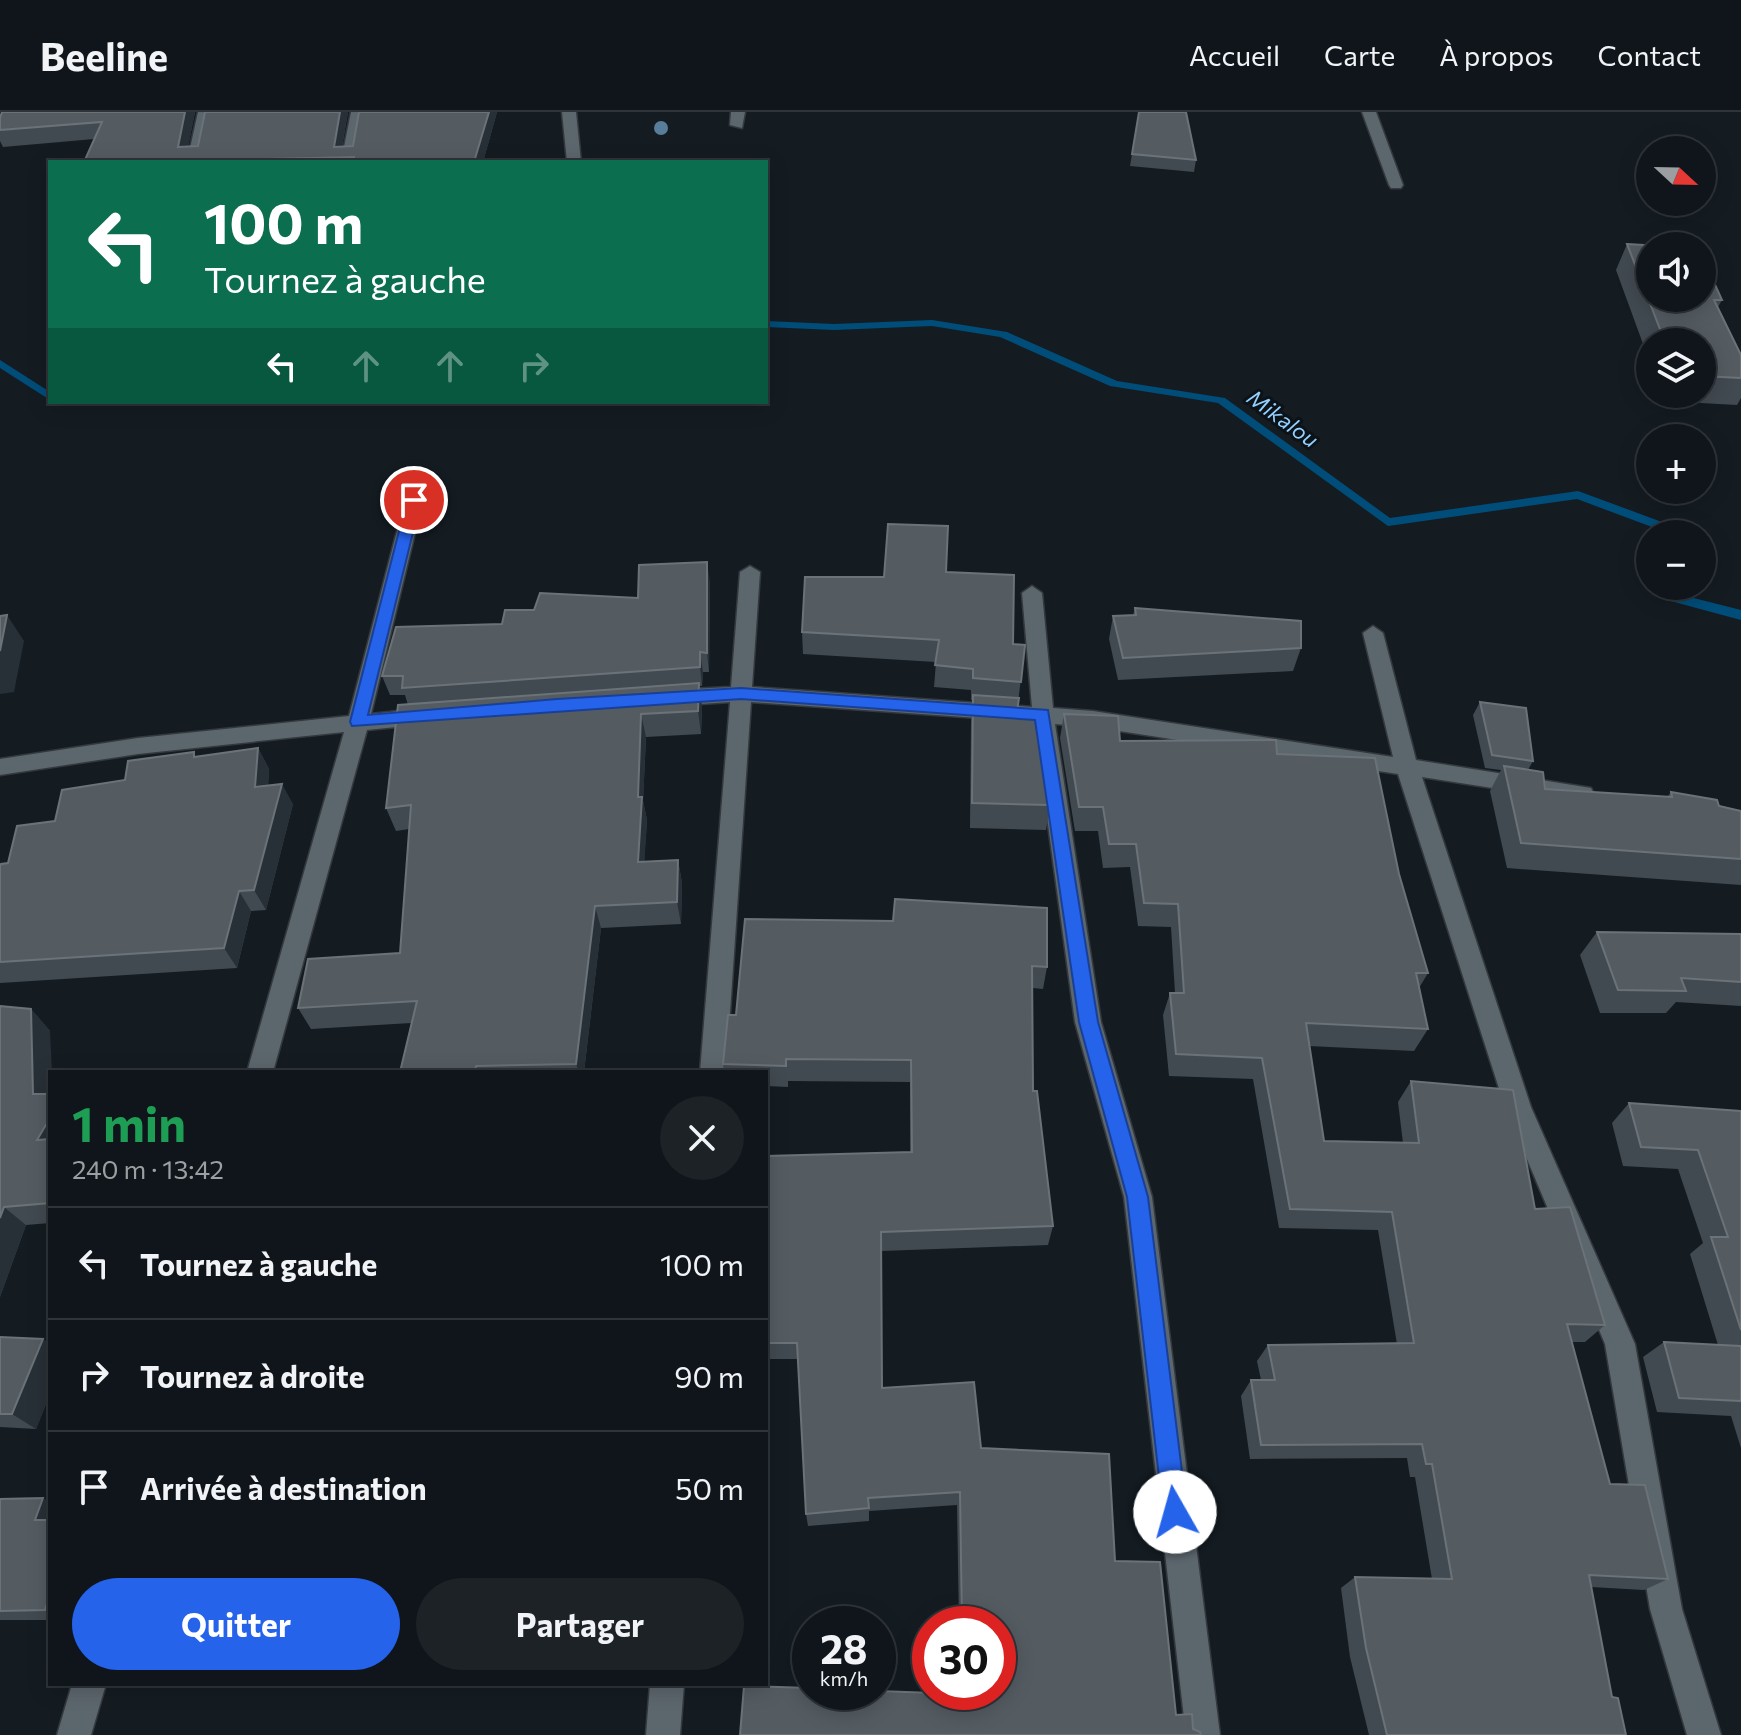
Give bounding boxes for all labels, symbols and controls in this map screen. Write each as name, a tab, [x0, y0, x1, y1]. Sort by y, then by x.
text: Beeline	[40, 32, 168, 79]
text: Accueil	[1189, 38, 1280, 72]
text: Carte	[1324, 38, 1395, 72]
text: À propos	[1439, 38, 1554, 72]
text: Contact	[1598, 38, 1701, 72]
north arrow	[1636, 136, 1716, 216]
map controls	[1636, 136, 1716, 600]
text: 100 m	[204, 187, 363, 256]
icon: left	[72, 192, 176, 296]
button: sound	[1636, 232, 1716, 312]
text: Tournez à gauche	[204, 256, 486, 300]
button: layers	[1636, 328, 1716, 408]
icon: left	[260, 344, 304, 388]
icon: ahead	[344, 344, 388, 388]
icon: ahead	[428, 344, 472, 388]
icon: right	[512, 344, 556, 388]
water label: Mikalou	[1242, 383, 1324, 453]
button: +	[1636, 424, 1716, 504]
pin	[380, 466, 448, 534]
icon: arrive	[392, 478, 436, 522]
button: −	[1636, 520, 1716, 600]
text: 1 min	[72, 1093, 186, 1152]
button: close	[660, 1096, 744, 1180]
text: 240 m · 13:42	[72, 1153, 224, 1184]
icon: left	[72, 1241, 116, 1285]
text: Tournez à gauche	[140, 1245, 377, 1282]
text: 100 m	[660, 1245, 744, 1282]
icon: right	[72, 1353, 116, 1397]
text: Tournez à droite	[140, 1357, 364, 1394]
text: 90 m	[674, 1357, 744, 1394]
icon: arrive	[72, 1465, 116, 1509]
text: Arrivée à destination	[140, 1469, 427, 1506]
text: 50 m	[675, 1469, 744, 1506]
position arrow	[1133, 1470, 1217, 1554]
button: Quitter	[72, 1578, 400, 1670]
button: Partager	[416, 1578, 744, 1670]
speed limit sign: 30	[912, 1606, 1016, 1710]
text: 28	[820, 1623, 868, 1672]
text: km/h	[820, 1666, 868, 1690]

